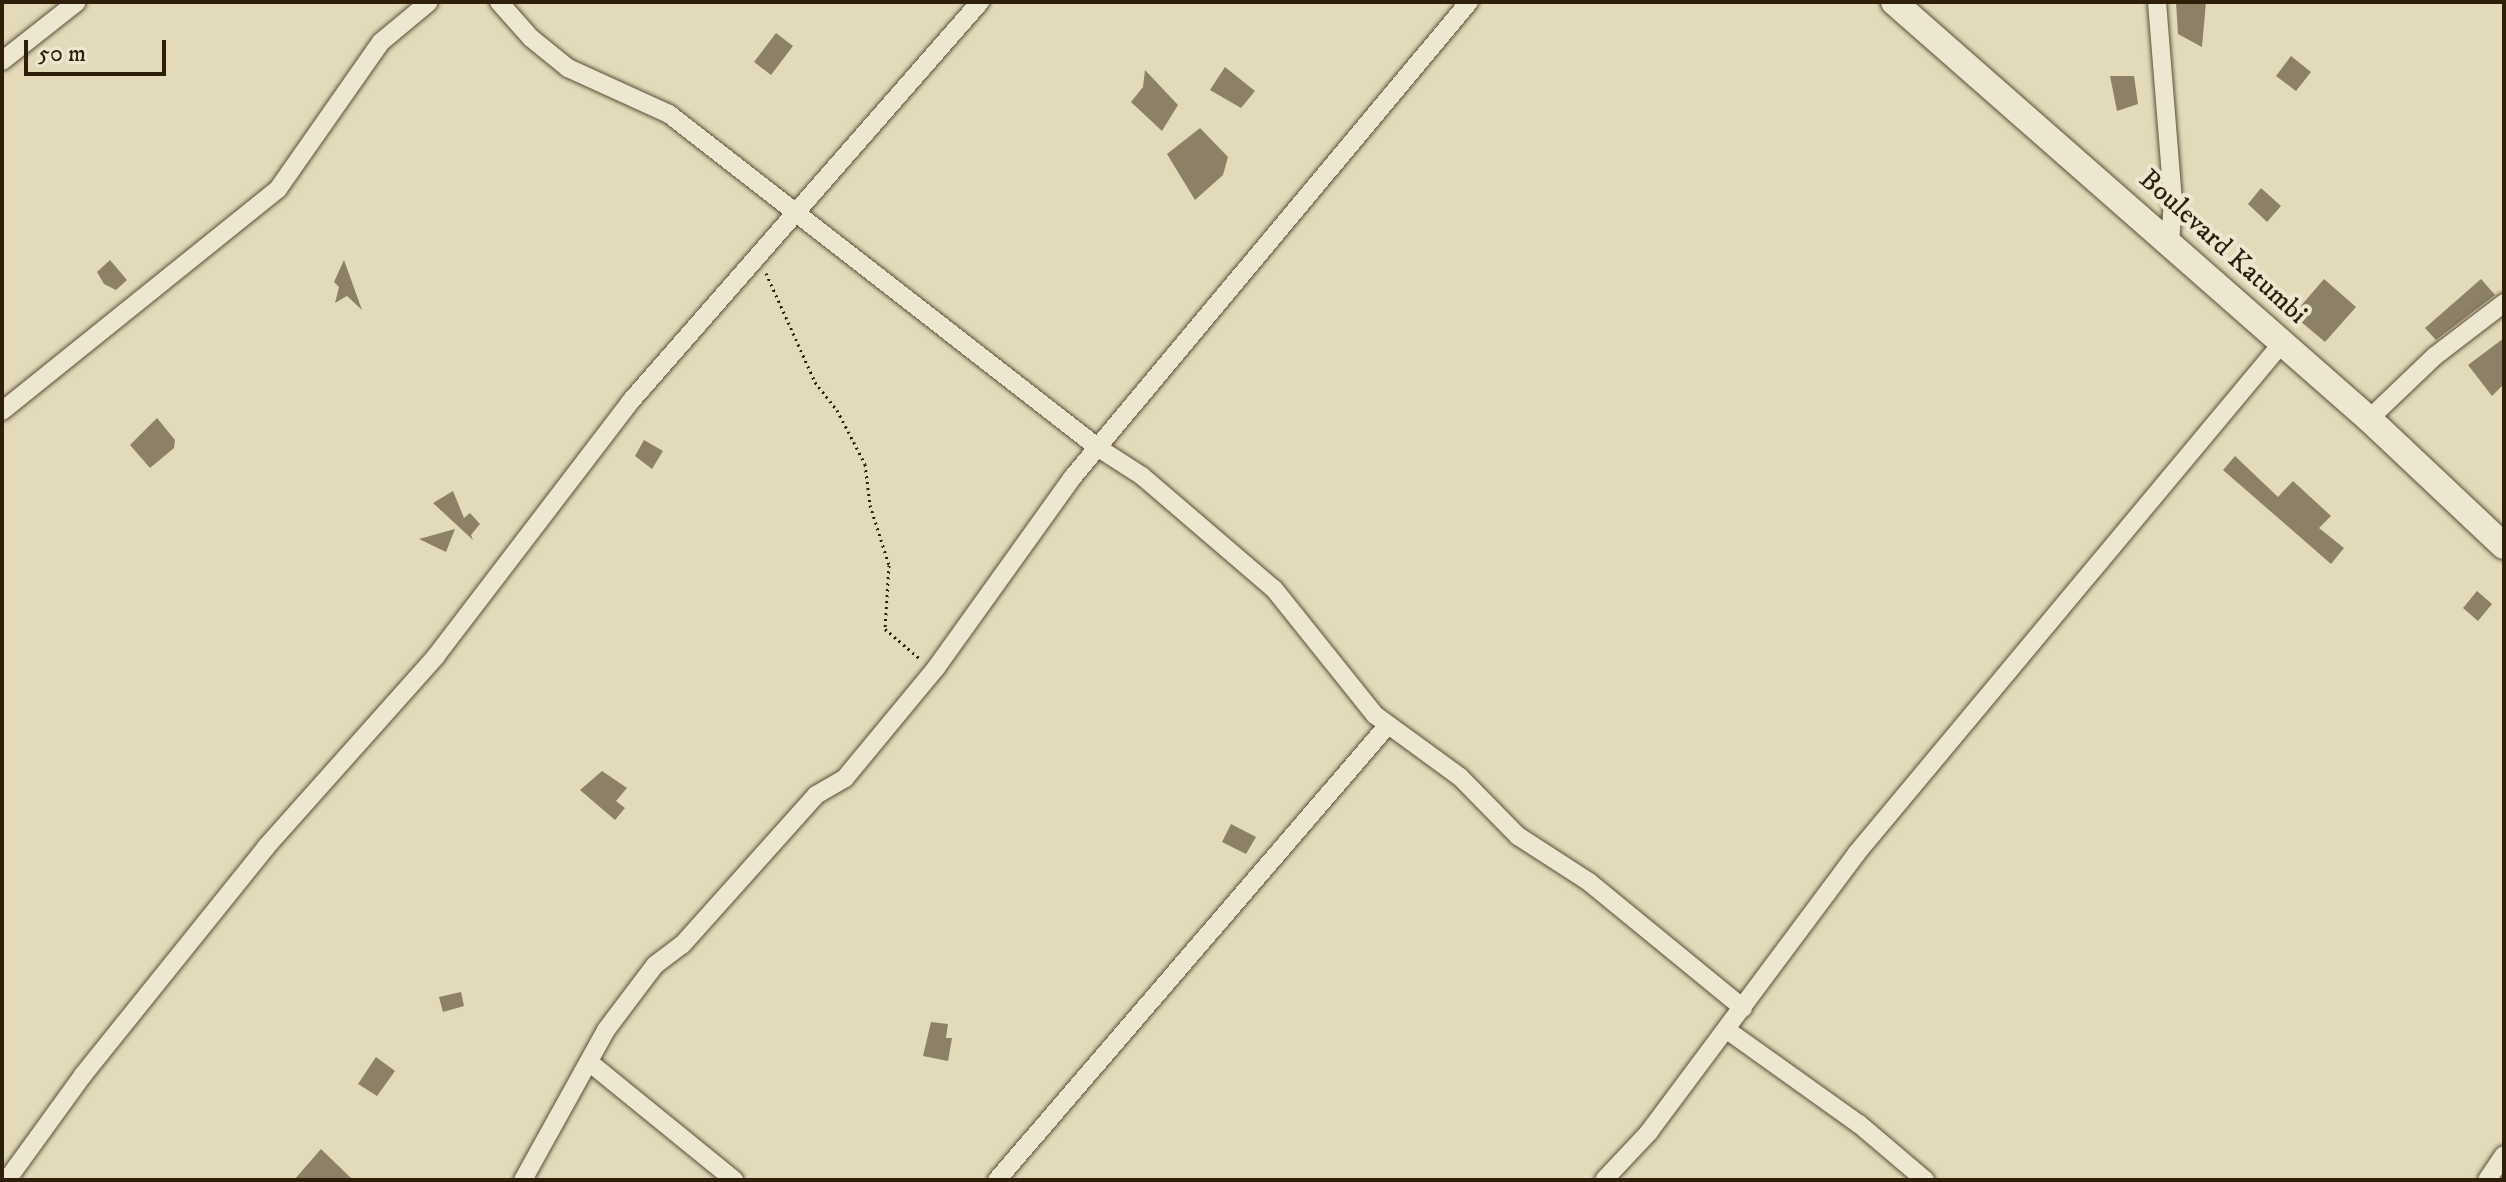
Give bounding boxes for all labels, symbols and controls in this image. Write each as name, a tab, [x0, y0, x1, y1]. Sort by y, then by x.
scale bar	[28, 24, 170, 74]
text: 50 m	[38, 39, 86, 69]
street label: Boulevard Katumbi	[2132, 163, 2314, 331]

